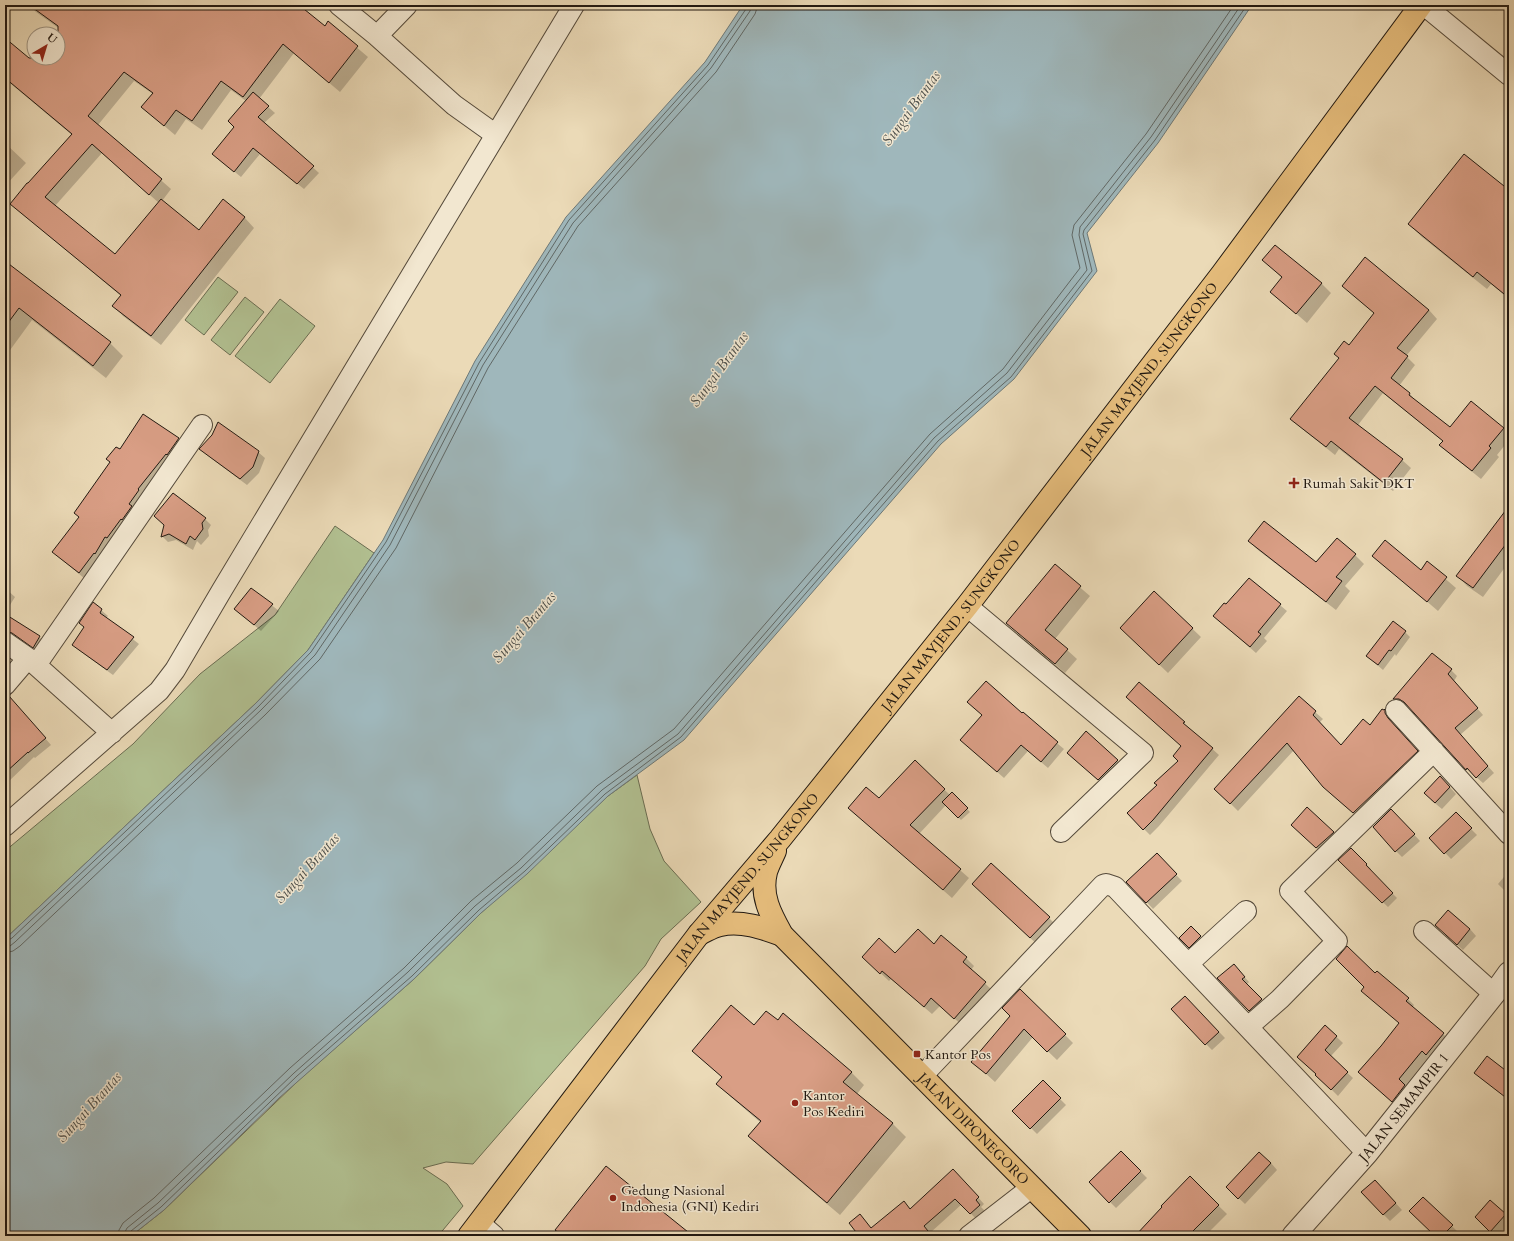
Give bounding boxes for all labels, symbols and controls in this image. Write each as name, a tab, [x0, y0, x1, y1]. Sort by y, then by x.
north arrow	[26, 26, 66, 66]
text: U	[44, 30, 60, 47]
water label: Sungai Brantas	[877, 66, 945, 150]
street label: JALAN MAYJEND. SUNGKONO	[1075, 278, 1222, 462]
water label: Sungai Brantas	[685, 327, 753, 411]
place label: Rumah Sakit DKT	[1303, 474, 1414, 493]
marker: Rumah Sakit DKT	[1288, 477, 1300, 489]
street label: JALAN MAYJEND. SUNGKONO	[876, 535, 1025, 717]
water label: Sungai Brantas	[487, 587, 561, 667]
street label: JALAN MAYJEND. SUNGKONO	[671, 789, 823, 968]
water label: Sungai Brantas	[270, 828, 344, 908]
place label: Kantor Pos	[925, 1045, 991, 1064]
marker: Kantor Pos	[912, 1049, 922, 1059]
street label: JALAN SEMAMPIR 1	[1353, 1049, 1454, 1167]
water label: Sungai Brantas	[52, 1067, 126, 1147]
street label: JALAN DIPONEGORO	[912, 1067, 1033, 1189]
place label: Kantor Pos Kediri	[803, 1086, 865, 1121]
marker: Kantor Pos Kediri	[790, 1098, 800, 1108]
place label: Gedung Nasional Indonesia (GNI) Kediri	[621, 1181, 759, 1216]
marker: Gedung Nasional Indonesia (GNI) Kediri	[608, 1193, 618, 1203]

